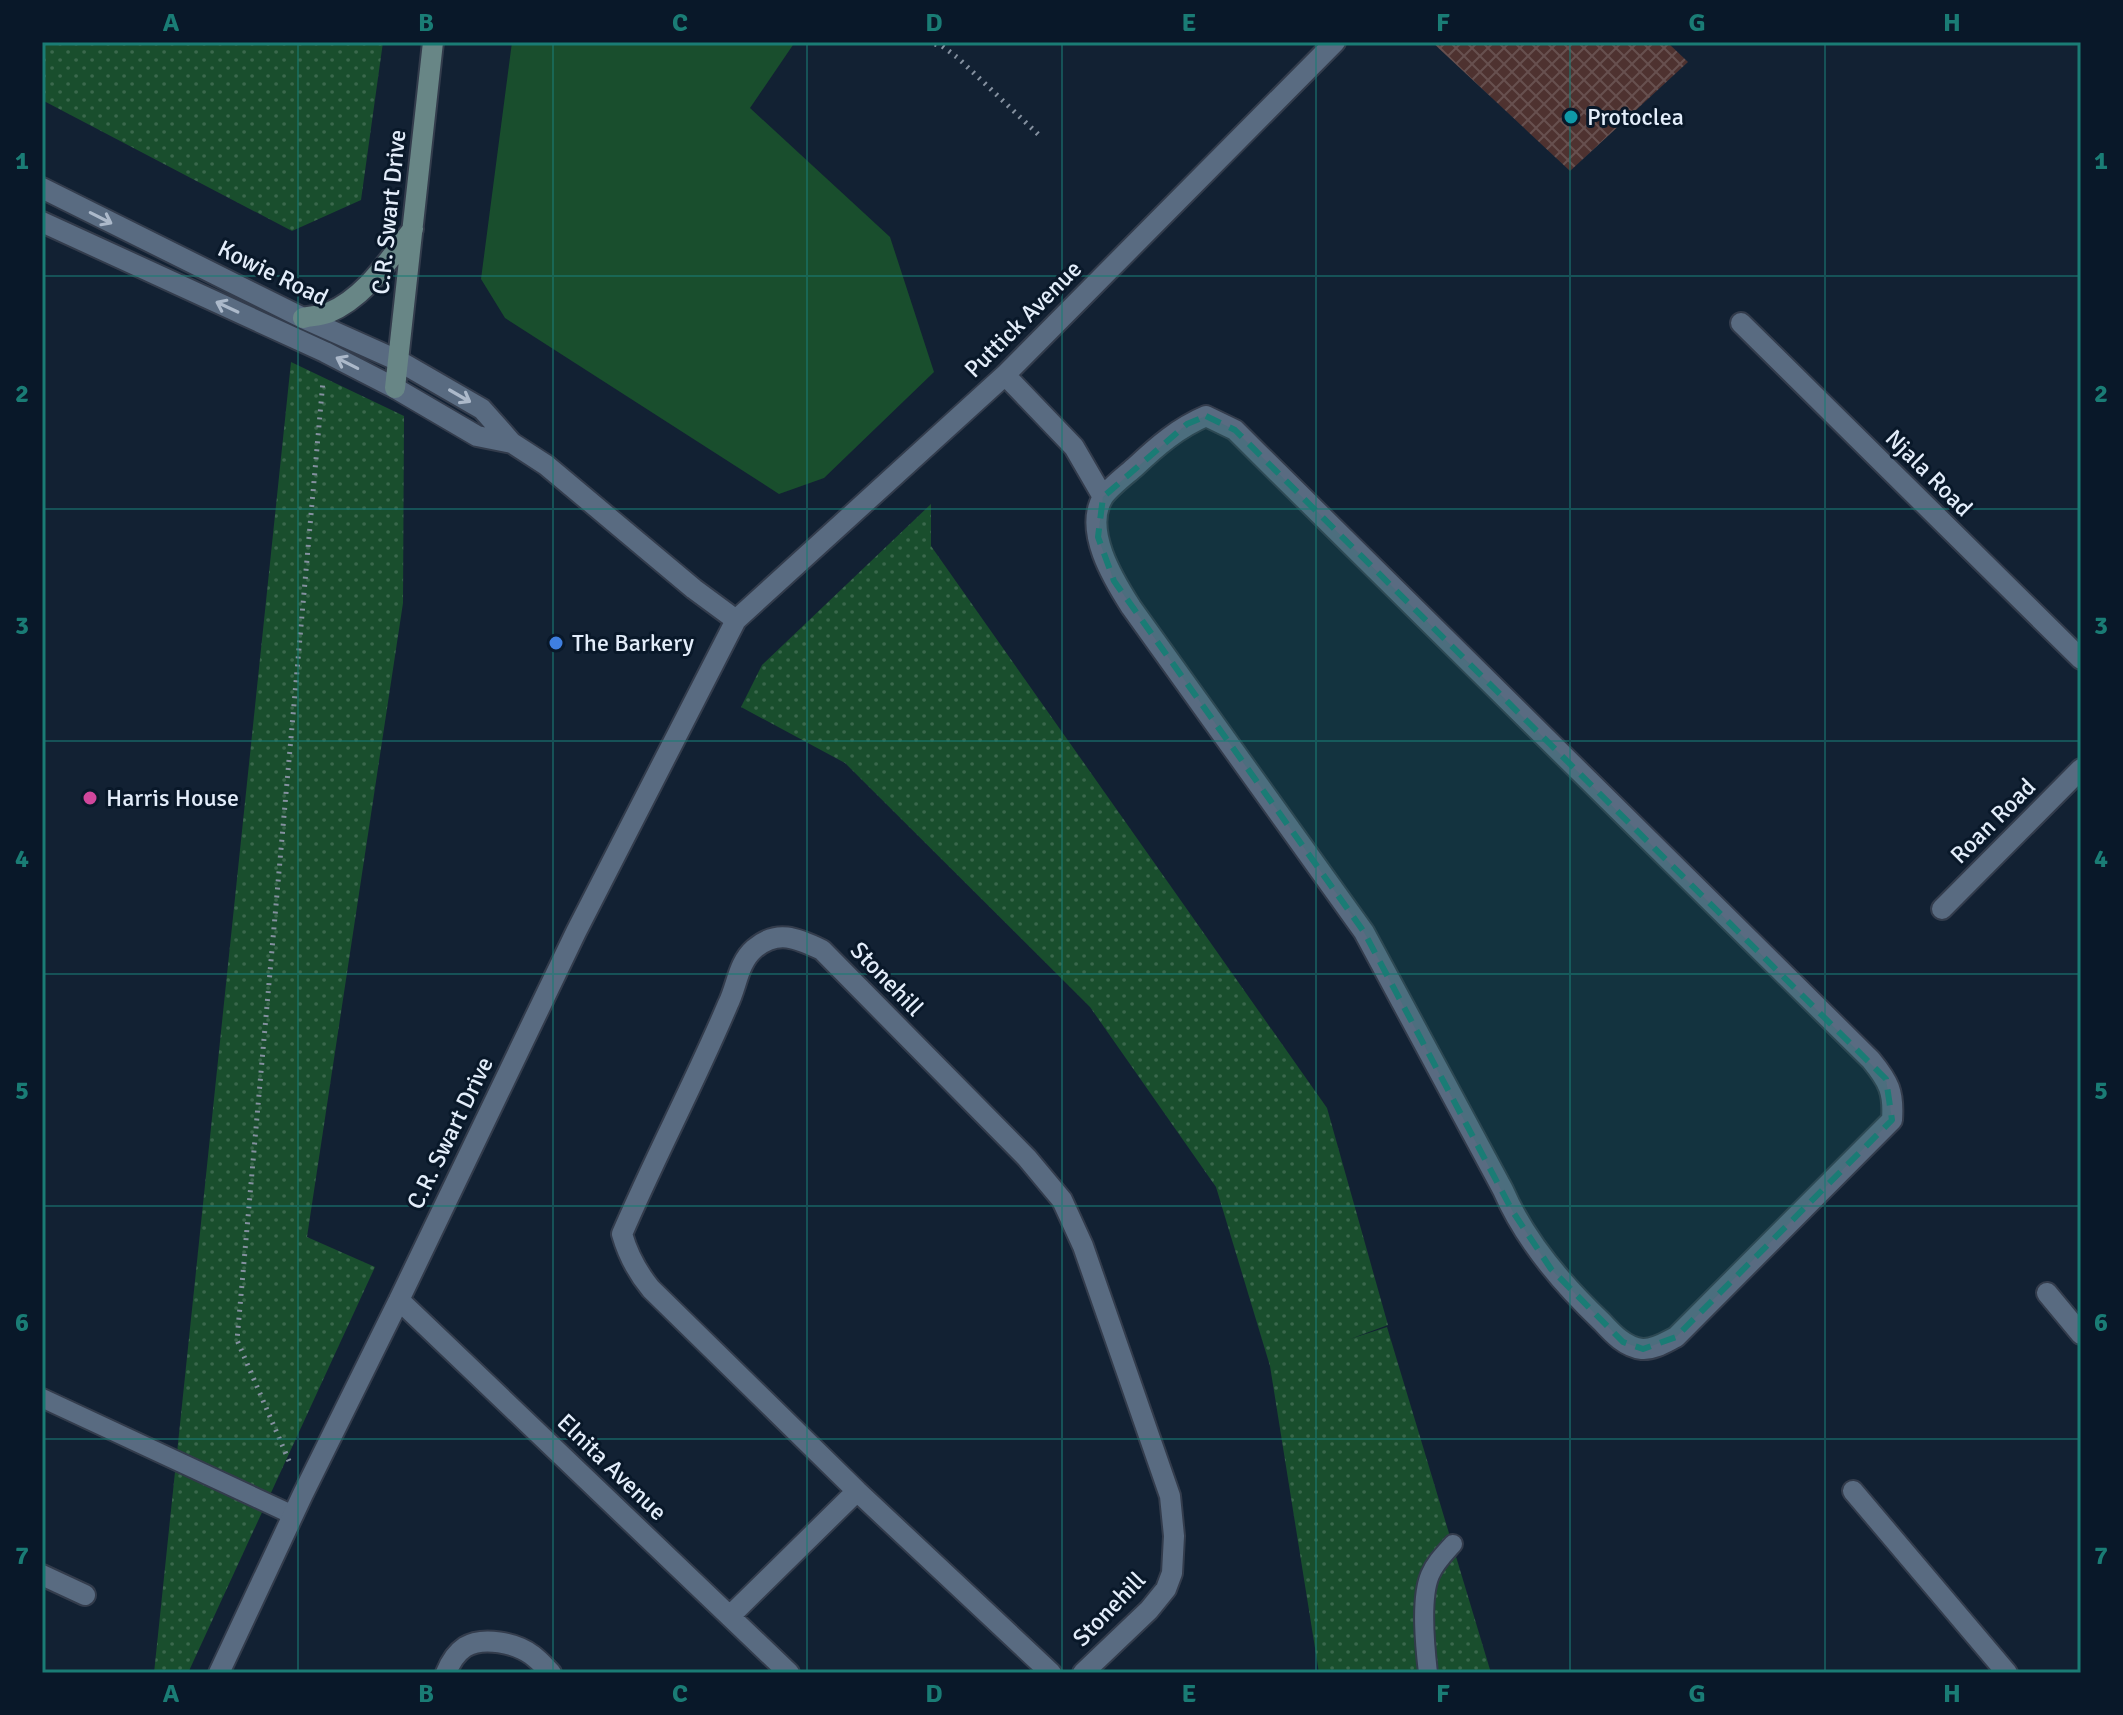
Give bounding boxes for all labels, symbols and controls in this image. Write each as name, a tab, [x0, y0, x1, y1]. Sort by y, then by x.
text: A	[163, 7, 180, 39]
text: B	[418, 7, 434, 39]
text: C	[672, 7, 688, 39]
text: D	[925, 7, 943, 39]
text: E	[1182, 7, 1196, 39]
text: F	[1436, 7, 1450, 39]
text: G	[1688, 7, 1706, 39]
text: H	[1943, 7, 1961, 39]
place label: Protoclea	[1587, 102, 1684, 132]
marker: Protoclea	[1562, 108, 1580, 126]
street label: C.R. Swart Drive	[365, 128, 413, 296]
text: 1	[15, 145, 29, 177]
text: 1	[2094, 145, 2108, 177]
one-way arrow	[89, 211, 113, 227]
street label: Kowie Road	[213, 233, 333, 313]
street label: Puttick Avenue	[958, 254, 1088, 384]
one-way arrow	[215, 299, 239, 314]
one-way arrow	[335, 355, 359, 370]
text: 2	[15, 378, 29, 410]
text: 2	[2094, 378, 2108, 410]
one-way arrow	[448, 388, 471, 404]
street label: Njala Road	[1879, 423, 1979, 523]
text: 3	[15, 610, 29, 642]
text: 3	[2094, 610, 2108, 642]
place label: The Barkery	[572, 628, 694, 658]
marker: The Barkery	[547, 634, 565, 652]
street label: Roan Road	[1944, 772, 2042, 870]
place label: Harris House	[106, 783, 239, 813]
marker: Harris House	[81, 789, 99, 807]
text: 4	[15, 843, 29, 875]
text: 4	[2094, 843, 2108, 875]
street label: Stonehill	[844, 935, 930, 1023]
street label: C.R. Swart Drive	[400, 1052, 500, 1214]
text: 5	[15, 1075, 29, 1107]
text: 5	[2094, 1075, 2108, 1107]
text: 6	[15, 1307, 29, 1339]
text: 6	[2094, 1307, 2108, 1339]
street label: Elnita Avenue	[551, 1407, 673, 1527]
text: 7	[15, 1540, 29, 1572]
text: 7	[2094, 1540, 2108, 1572]
street label: Stonehill	[1066, 1565, 1152, 1653]
text: A	[163, 1678, 180, 1710]
text: B	[418, 1678, 434, 1710]
text: C	[672, 1678, 688, 1710]
text: D	[925, 1678, 943, 1710]
text: E	[1182, 1678, 1196, 1710]
text: F	[1436, 1678, 1450, 1710]
text: G	[1688, 1678, 1706, 1710]
text: H	[1943, 1678, 1961, 1710]

